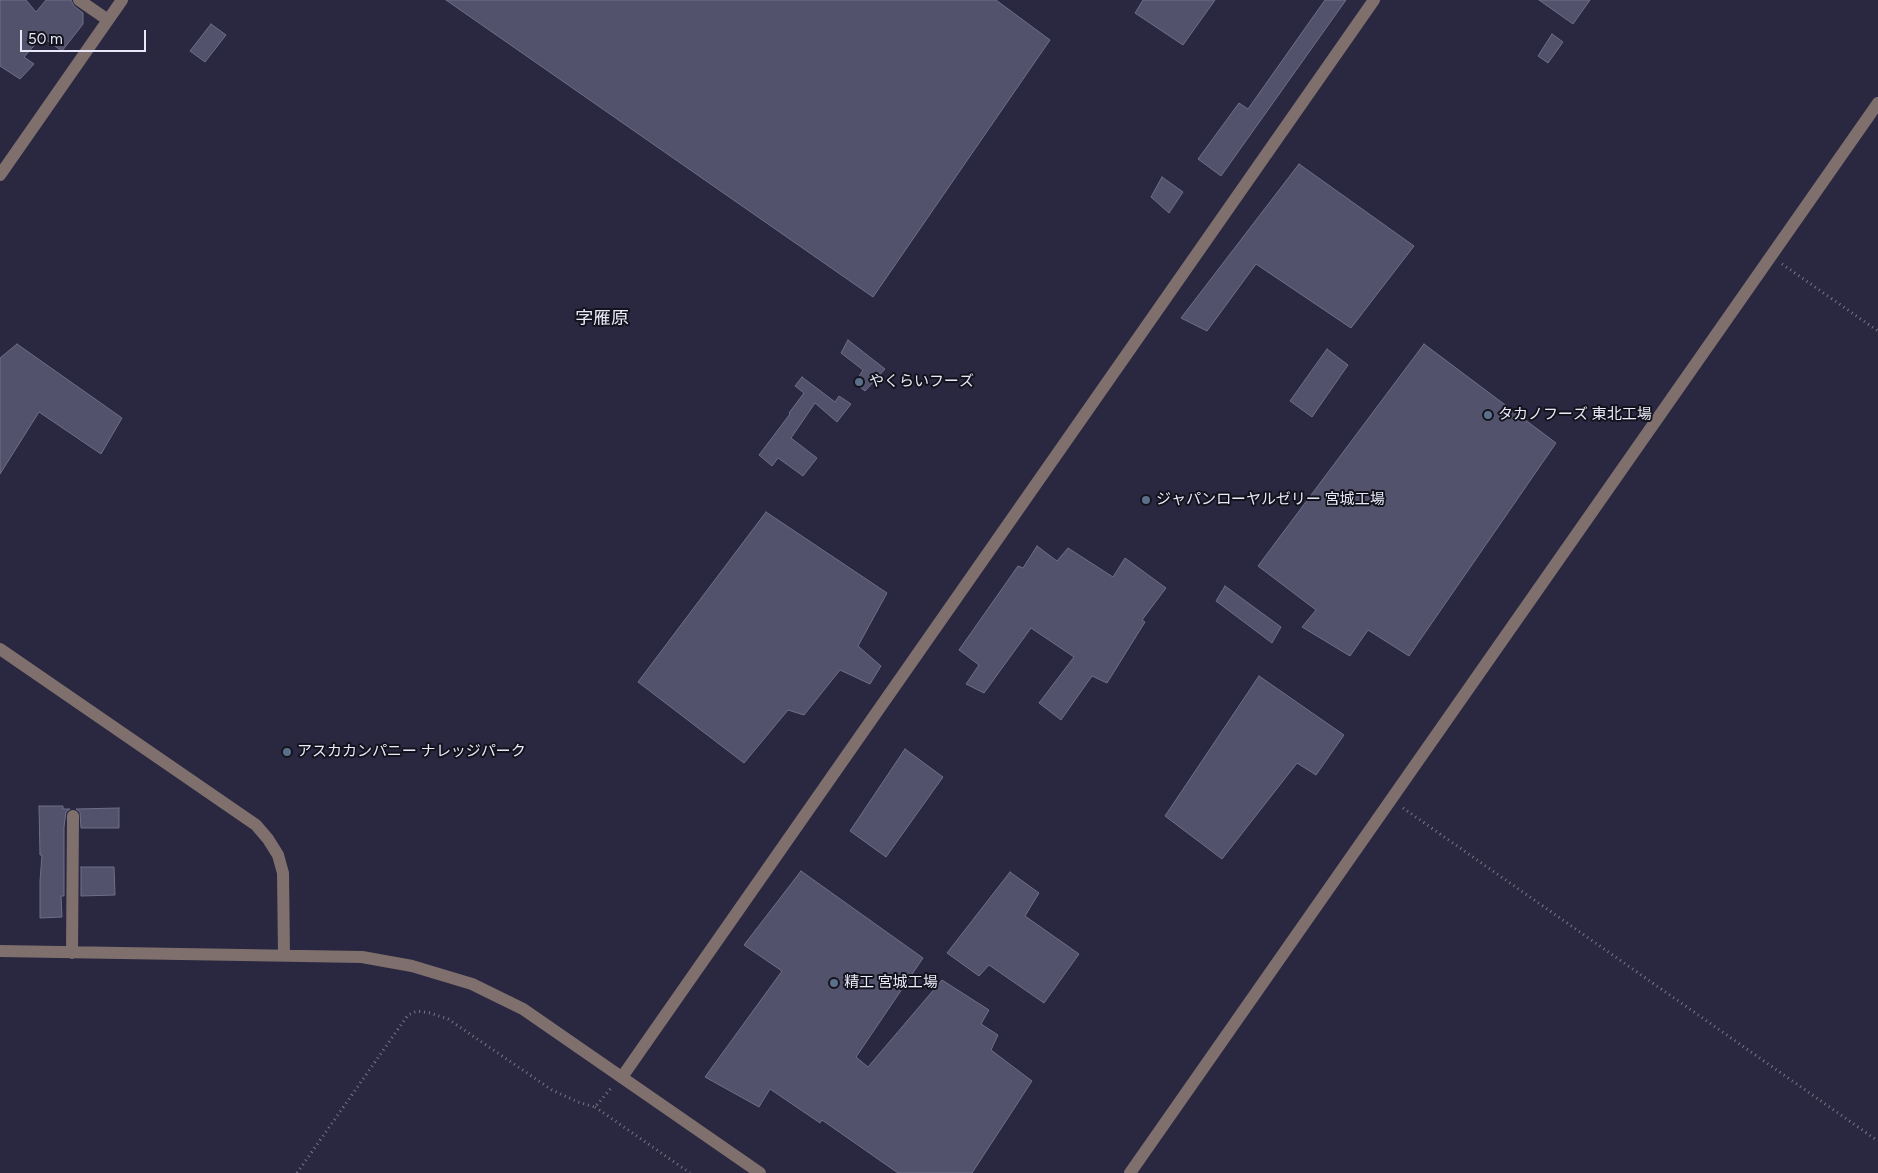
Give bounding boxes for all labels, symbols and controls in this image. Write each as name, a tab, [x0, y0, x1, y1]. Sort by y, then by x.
scale bar	[22, 20, 149, 52]
text: 50 m	[28, 30, 63, 48]
district label: 字雁原	[575, 308, 629, 330]
place label: やくらいフーズ	[869, 373, 974, 391]
marker: やくらいフーズ	[853, 376, 865, 388]
place label: タカノフーズ 東北工場	[1498, 406, 1652, 424]
marker: タカノフーズ 東北工場	[1482, 409, 1494, 421]
place label: ジャパンローヤルゼリー 宮城工場	[1156, 491, 1385, 509]
marker: ジャパンローヤルゼリー 宮城工場	[1140, 494, 1152, 506]
place label: アスカカンパニー ナレッジパーク	[297, 743, 526, 761]
marker: アスカカンパニー ナレッジパーク	[281, 746, 293, 758]
place label: 精工 宮城工場	[844, 974, 938, 992]
marker: 精工 宮城工場	[828, 977, 840, 989]

